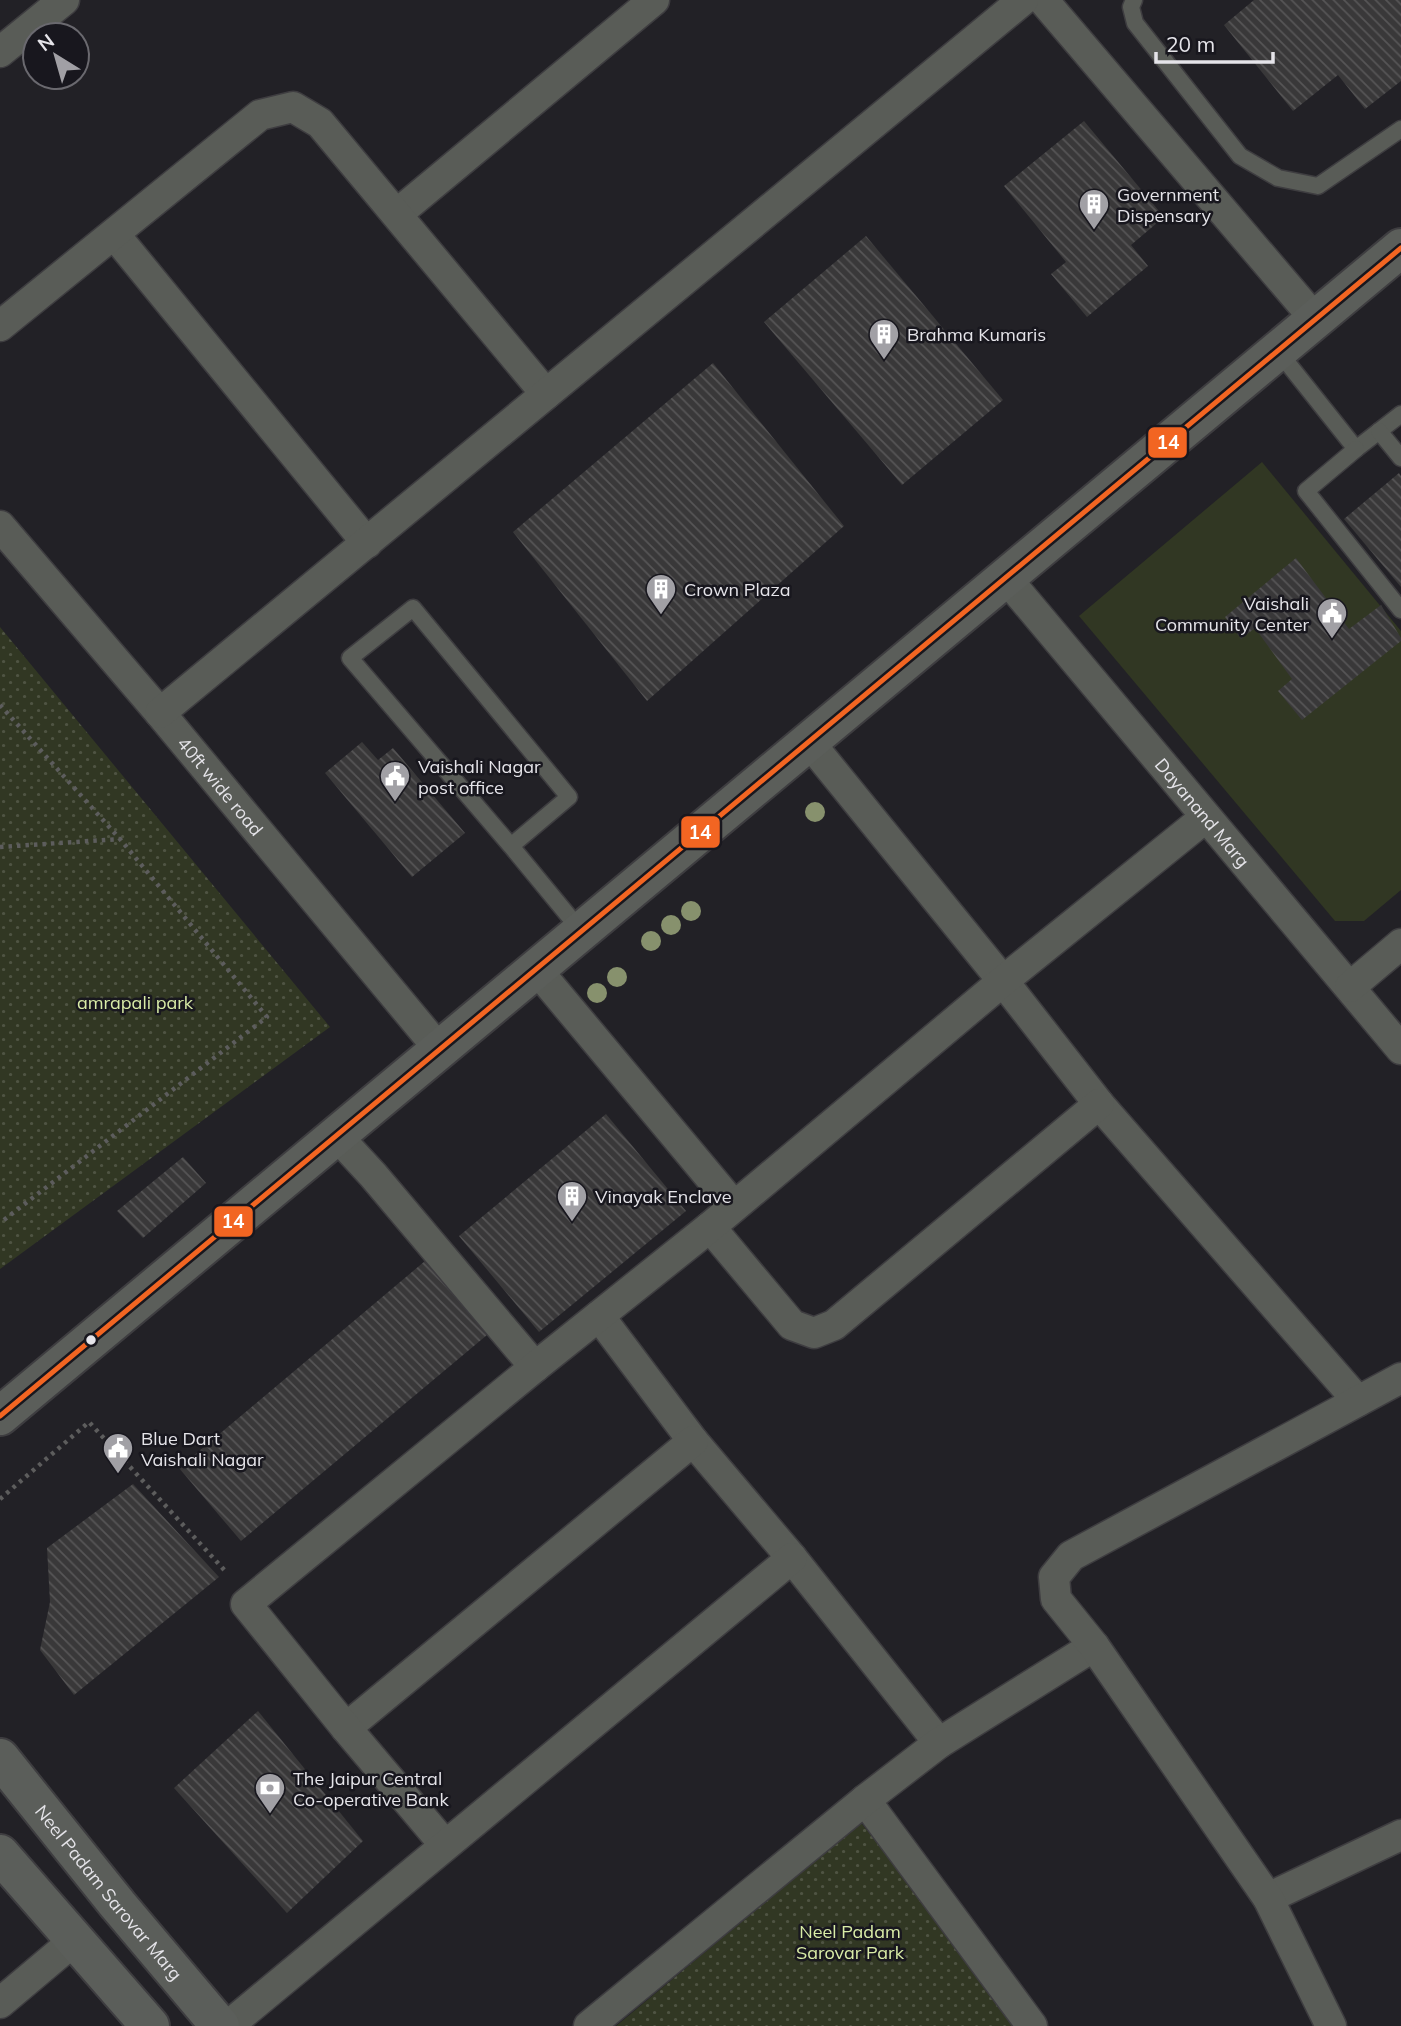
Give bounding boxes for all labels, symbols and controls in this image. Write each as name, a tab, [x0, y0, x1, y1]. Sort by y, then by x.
north arrow	[21, 21, 91, 91]
scale bar	[1156, 21, 1273, 65]
text: N	[33, 29, 59, 56]
text: 20 m	[1166, 31, 1215, 57]
place label: Government Dispensary	[1117, 183, 1219, 227]
building icon: Government Dispensary	[1077, 187, 1111, 231]
building icon: Brahma Kumaris	[867, 317, 901, 361]
place label: Brahma Kumaris	[907, 323, 1046, 346]
line badge: 14	[1147, 426, 1188, 459]
text: 14	[1157, 430, 1180, 454]
building icon: Crown Plaza	[644, 572, 678, 616]
place label: Crown Plaza	[684, 578, 791, 601]
place label: Vaishali Community Center	[1155, 592, 1309, 636]
public building icon: Vaishali Community Center	[1315, 596, 1349, 640]
street label: 40ft wide road	[173, 732, 268, 840]
street label: Dayanand Marg	[1150, 753, 1255, 872]
place label: Vaishali Nagar post office	[418, 755, 541, 799]
public building icon: Vaishali Nagar post office	[378, 759, 412, 803]
line badge: 14	[680, 815, 721, 849]
text: 14	[689, 820, 712, 844]
park label: amrapali park	[77, 991, 194, 1014]
building icon: Vinayak Enclave	[555, 1179, 589, 1223]
place label: Vinayak Enclave	[595, 1185, 732, 1208]
line badge: 14	[213, 1205, 254, 1238]
text: 14	[222, 1209, 245, 1233]
unlabelled marker	[84, 1333, 98, 1347]
place label: Blue Dart Vaishali Nagar	[141, 1427, 264, 1471]
public building icon: Blue Dart Vaishali Nagar	[101, 1431, 135, 1475]
place label: The Jaipur Central Co-operative Bank	[293, 1767, 449, 1811]
bank icon: The Jaipur Central Co-operative Bank	[253, 1771, 287, 1815]
street label: Neel Padam Sarovar Marg	[30, 1800, 188, 1985]
park label: Neel Padam Sarovar Park	[796, 1920, 905, 1964]

